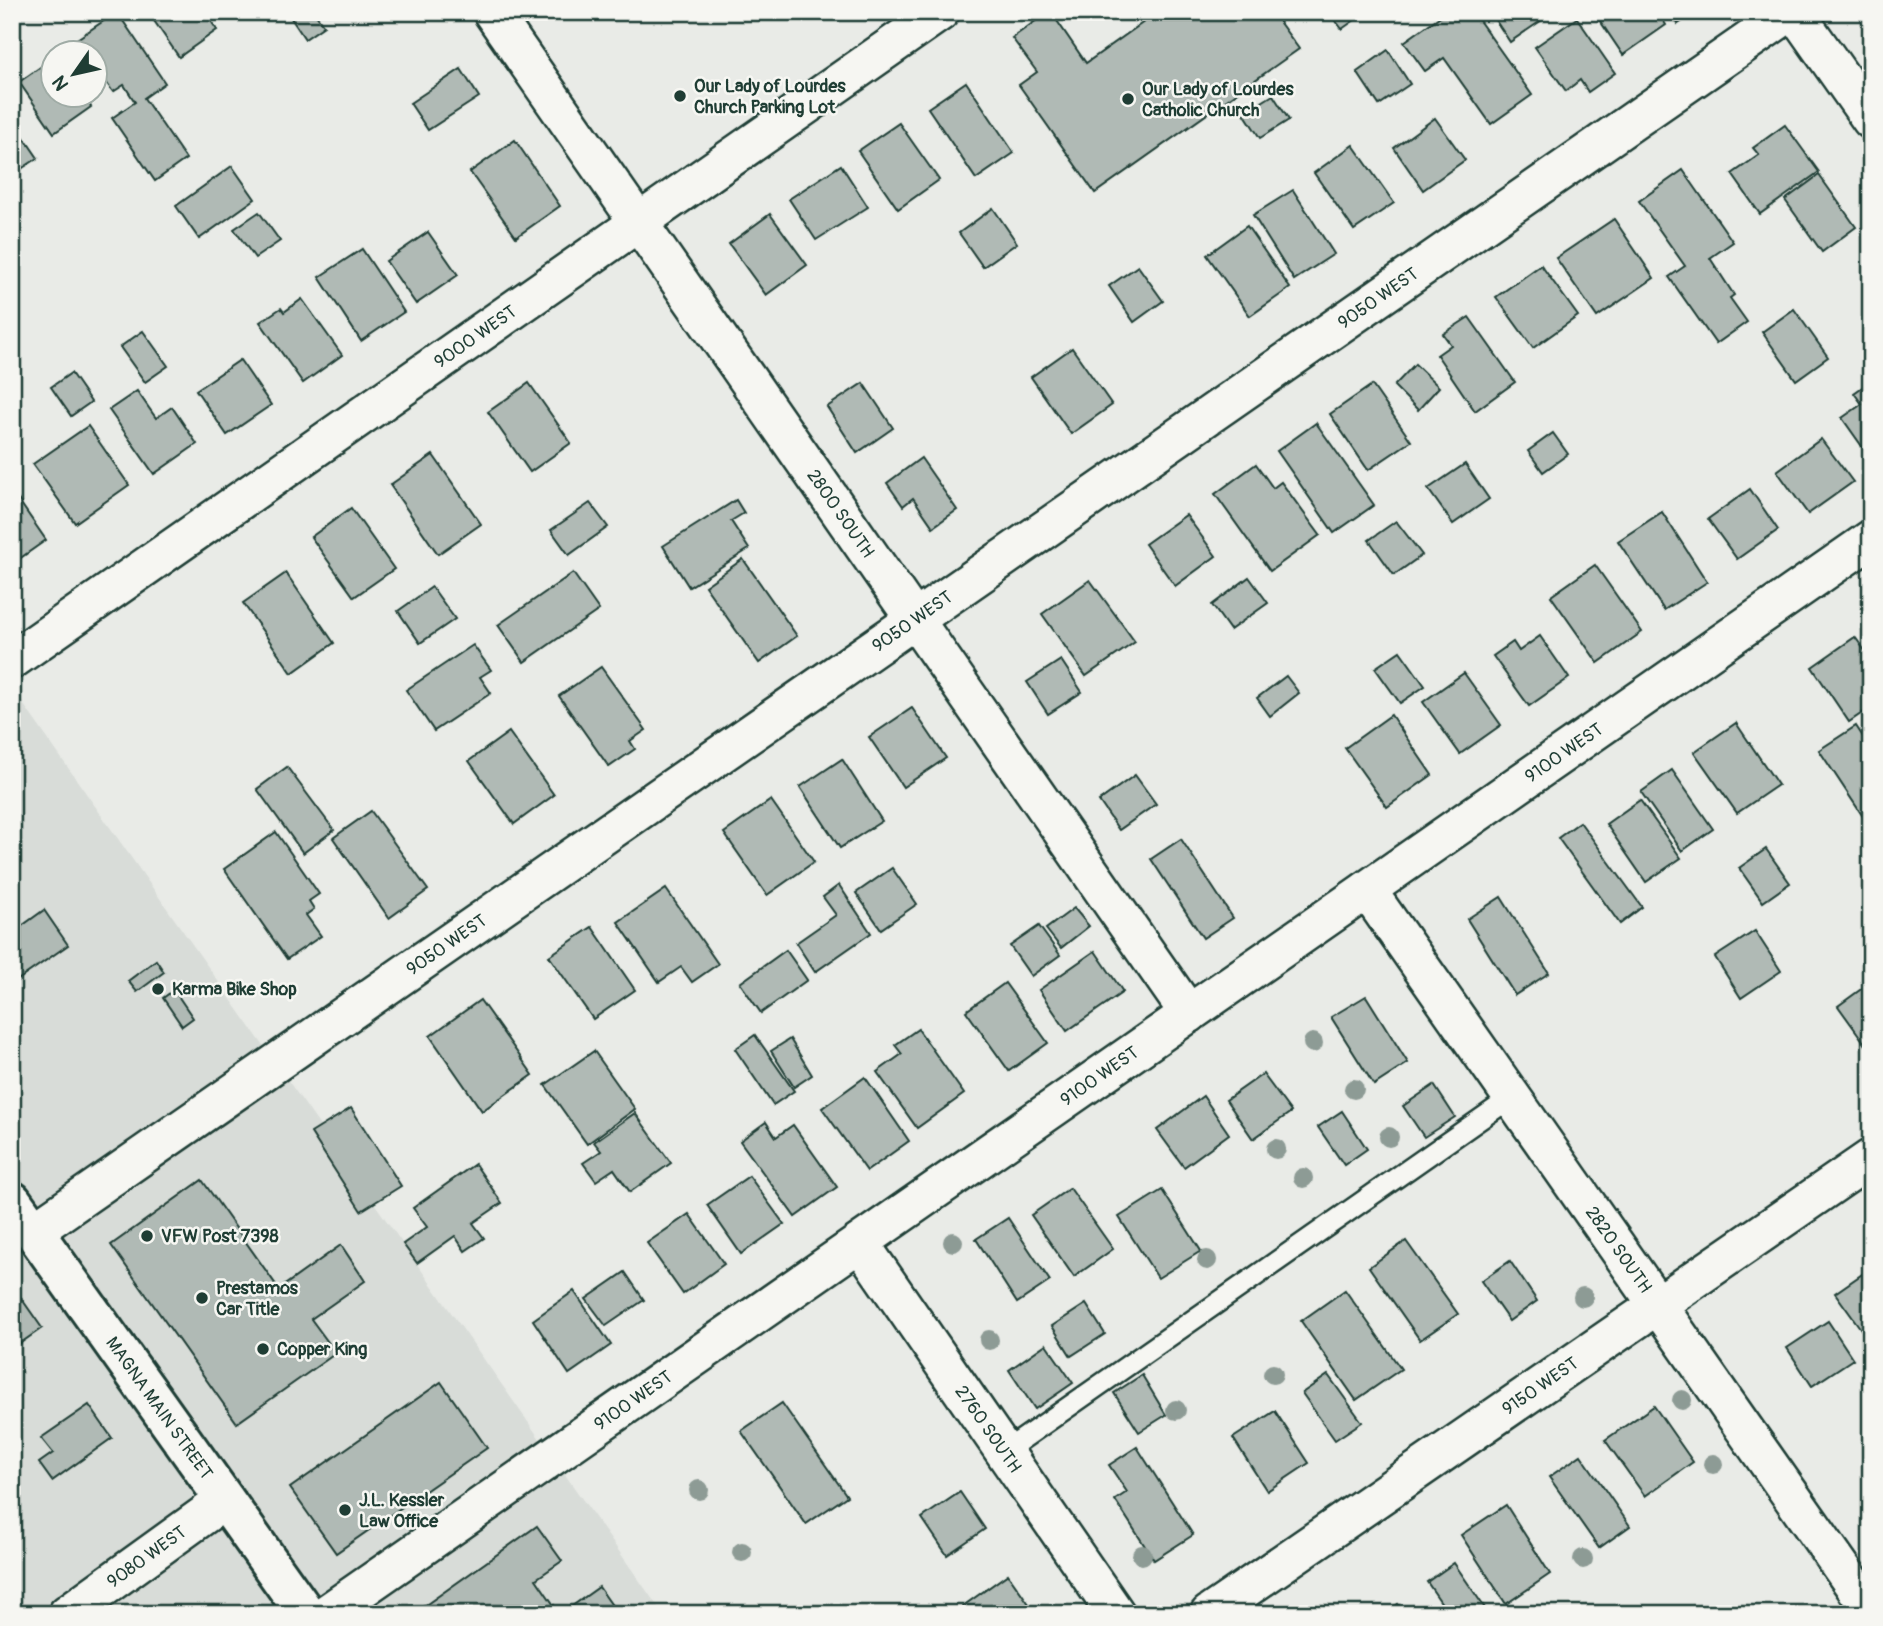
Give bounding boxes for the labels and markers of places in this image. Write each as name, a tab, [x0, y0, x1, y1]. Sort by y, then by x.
place label: Our Lady of Lourdes Church Parking Lot	[694, 75, 846, 119]
place label: Our Lady of Lourdes Catholic Church	[1142, 78, 1294, 122]
marker: Our Lady of Lourdes Church Parking Lot	[672, 88, 688, 104]
marker: Our Lady of Lourdes Catholic Church	[1120, 91, 1136, 107]
place label: Karma Bike Shop	[172, 978, 297, 1001]
marker: Karma Bike Shop	[150, 981, 166, 997]
place label: VFW Post 7398	[161, 1225, 279, 1248]
marker: VFW Post 7398	[139, 1228, 155, 1244]
place label: Prestamos Car Title	[216, 1277, 299, 1321]
marker: Prestamos Car Title	[194, 1290, 210, 1306]
place label: Copper King	[277, 1338, 367, 1361]
marker: Copper King	[255, 1341, 271, 1357]
place label: J.L. Kessler Law Office	[359, 1489, 445, 1533]
marker: J.L. Kessler Law Office	[337, 1502, 353, 1518]

